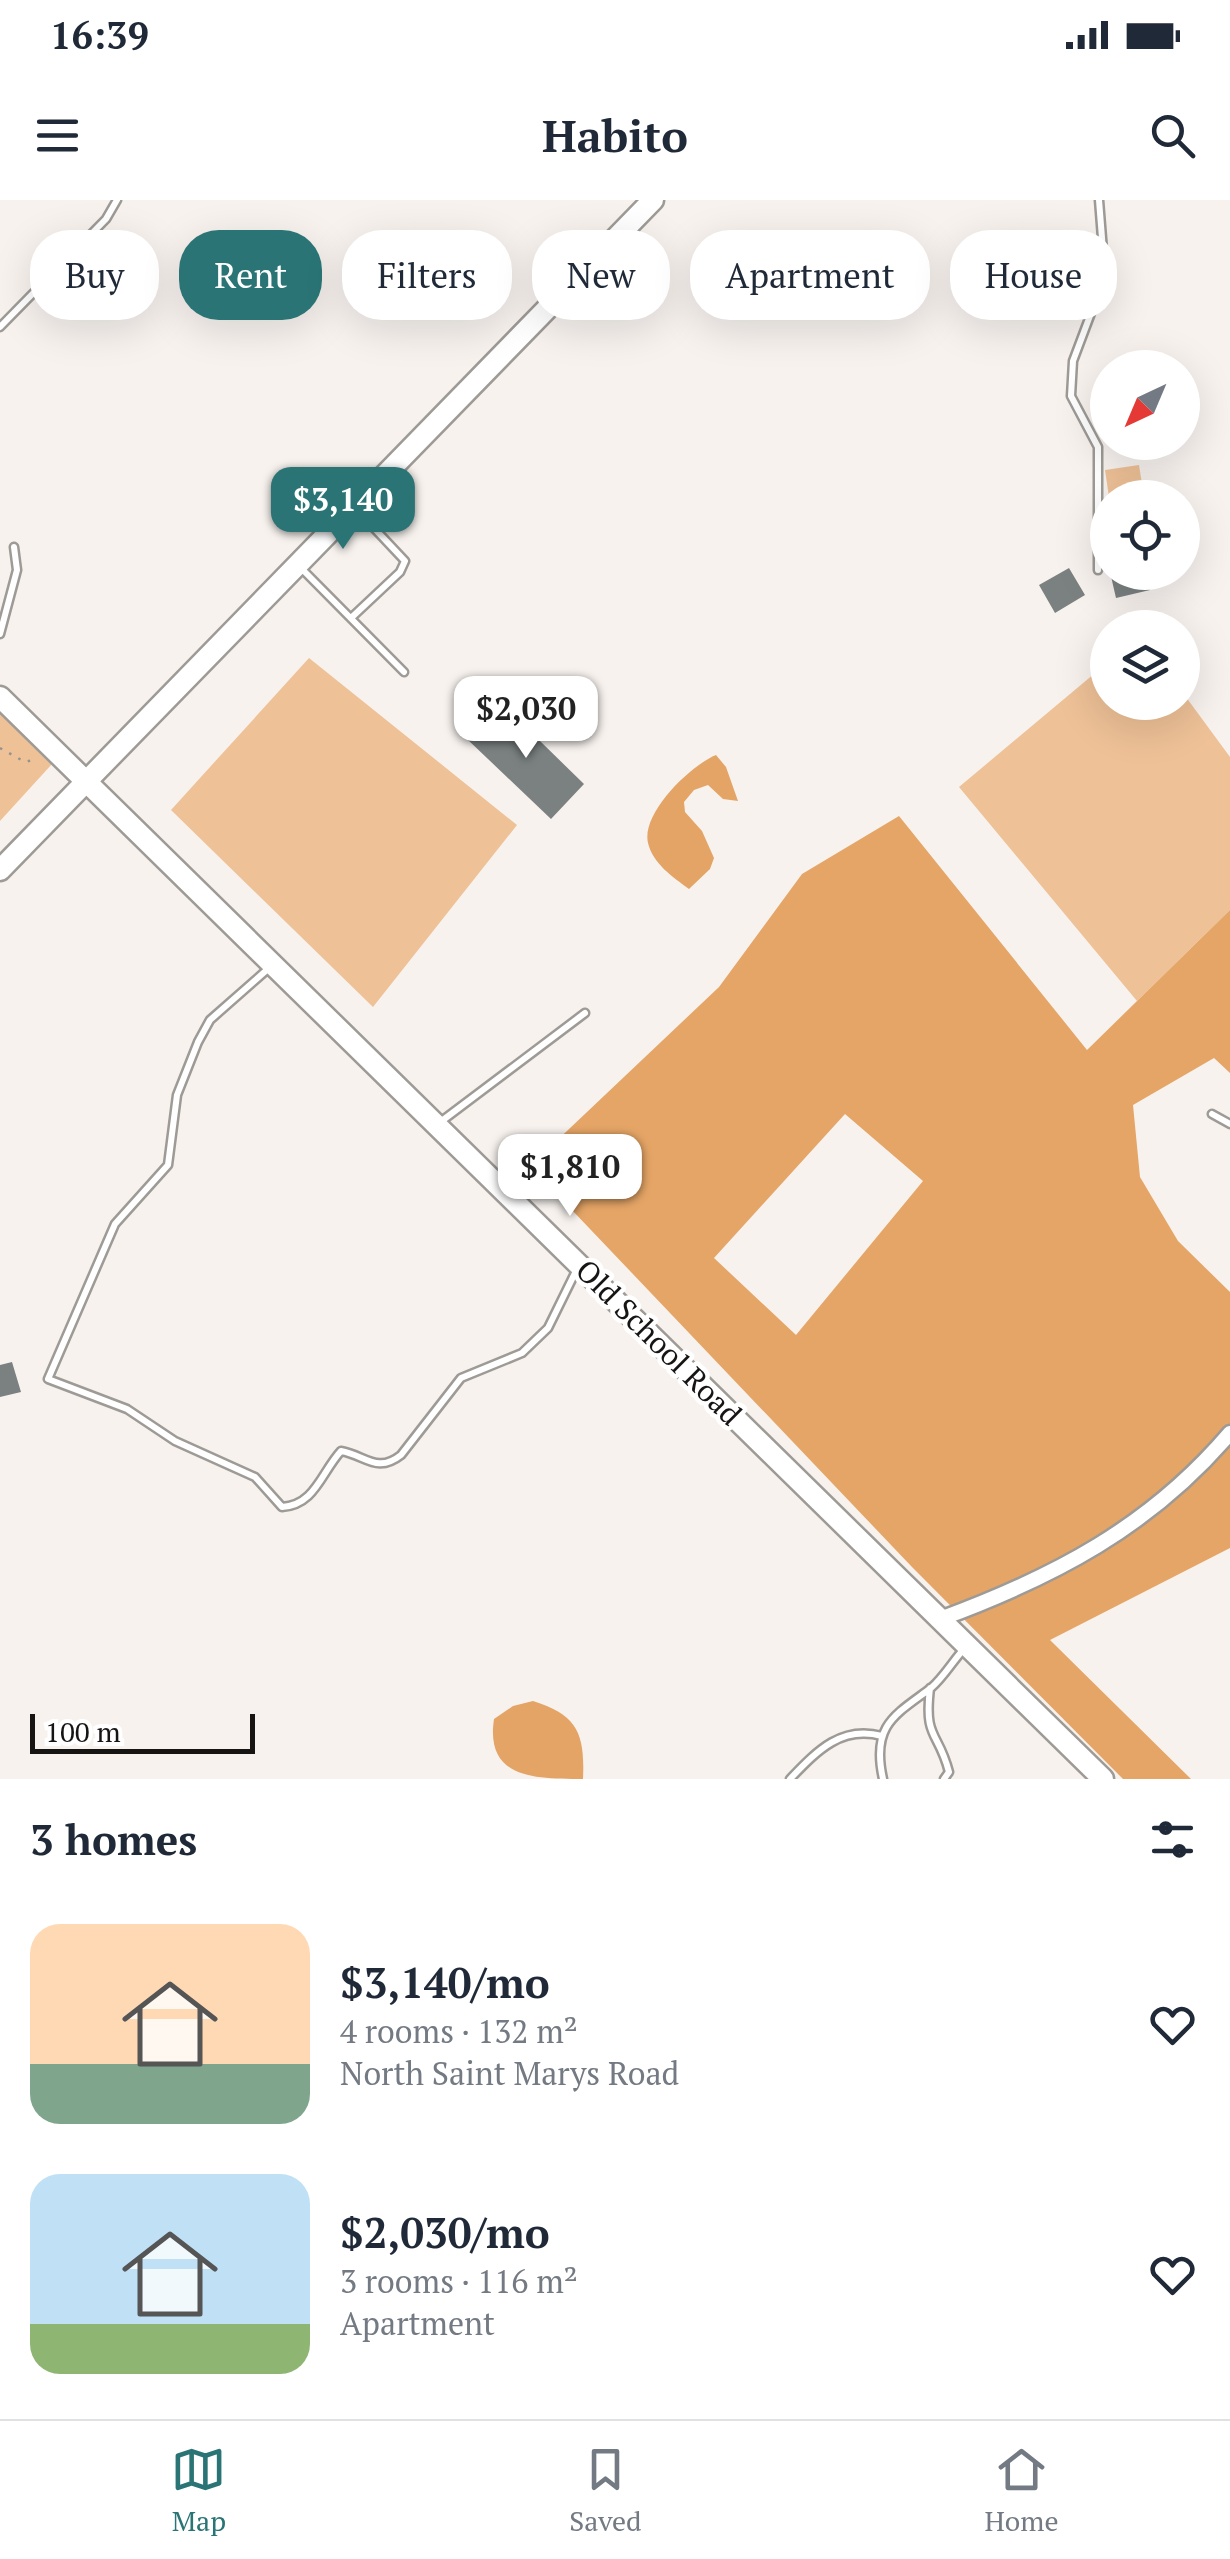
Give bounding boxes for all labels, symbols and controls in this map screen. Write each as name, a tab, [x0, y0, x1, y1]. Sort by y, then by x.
text: 16:39	[50, 10, 149, 60]
text: Habito	[542, 105, 688, 165]
icon: menu	[30, 108, 85, 163]
icon: search	[1145, 108, 1200, 163]
chip: Buy	[30, 230, 159, 320]
chip: Rent	[179, 230, 322, 320]
chip: Filters	[342, 230, 512, 320]
chip: New	[532, 230, 670, 320]
chip: Apartment	[690, 230, 930, 320]
chip: House	[950, 230, 1117, 320]
north arrow	[1090, 350, 1200, 460]
map controls	[1090, 350, 1200, 720]
pin: $3,140	[262, 467, 424, 552]
text: $3,140	[293, 478, 393, 520]
button: locate	[1090, 480, 1200, 590]
button: layers	[1090, 610, 1200, 720]
pin: $2,030	[445, 676, 607, 761]
text: $2,030	[476, 687, 576, 729]
pin: $1,810	[489, 1134, 651, 1219]
text: $1,810	[520, 1145, 620, 1187]
street label: Old School Road	[567, 1250, 751, 1434]
scale bar	[30, 1709, 255, 1754]
text: 100 m	[45, 1713, 121, 1750]
text: 3 homes	[30, 1811, 197, 1867]
icon: filters	[1145, 1812, 1200, 1867]
text: $3,140/mo	[340, 1954, 550, 2010]
icon: home	[110, 1964, 230, 2084]
icon: heart	[1145, 1997, 1200, 2052]
text: 4 rooms · 132 m²	[340, 2010, 578, 2052]
text: North Saint Marys Road	[340, 2052, 679, 2094]
text: $2,030/mo	[340, 2204, 550, 2260]
icon: home	[110, 2214, 230, 2334]
icon: heart	[1145, 2247, 1200, 2302]
text: 3 rooms · 116 m²	[340, 2260, 578, 2302]
text: Apartment	[340, 2302, 495, 2344]
tab: Map	[171, 2442, 226, 2539]
tab: Saved	[569, 2442, 642, 2539]
tab: Home	[984, 2442, 1059, 2539]

